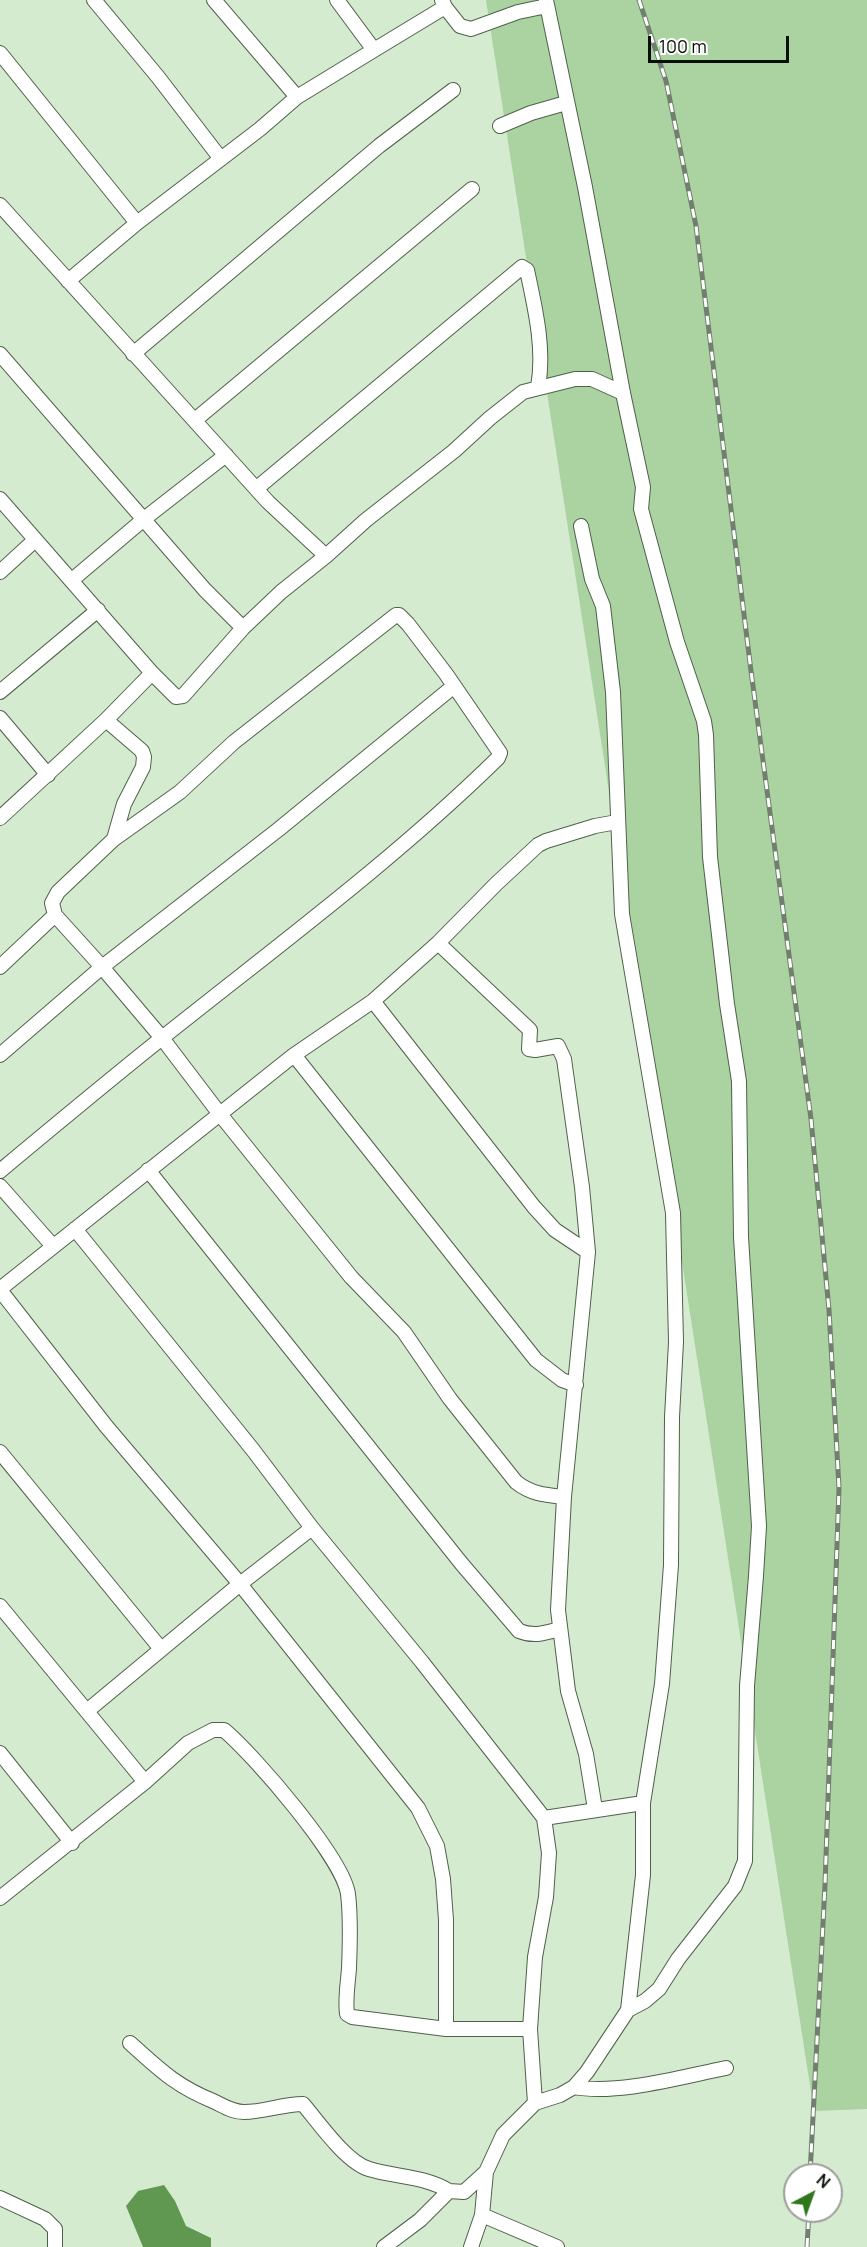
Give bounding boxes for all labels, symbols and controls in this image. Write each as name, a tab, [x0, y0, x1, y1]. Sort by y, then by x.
scale bar	[651, 24, 792, 62]
text: 100 m	[659, 34, 707, 58]
north arrow	[783, 2163, 843, 2223]
text: N	[812, 2169, 835, 2193]

